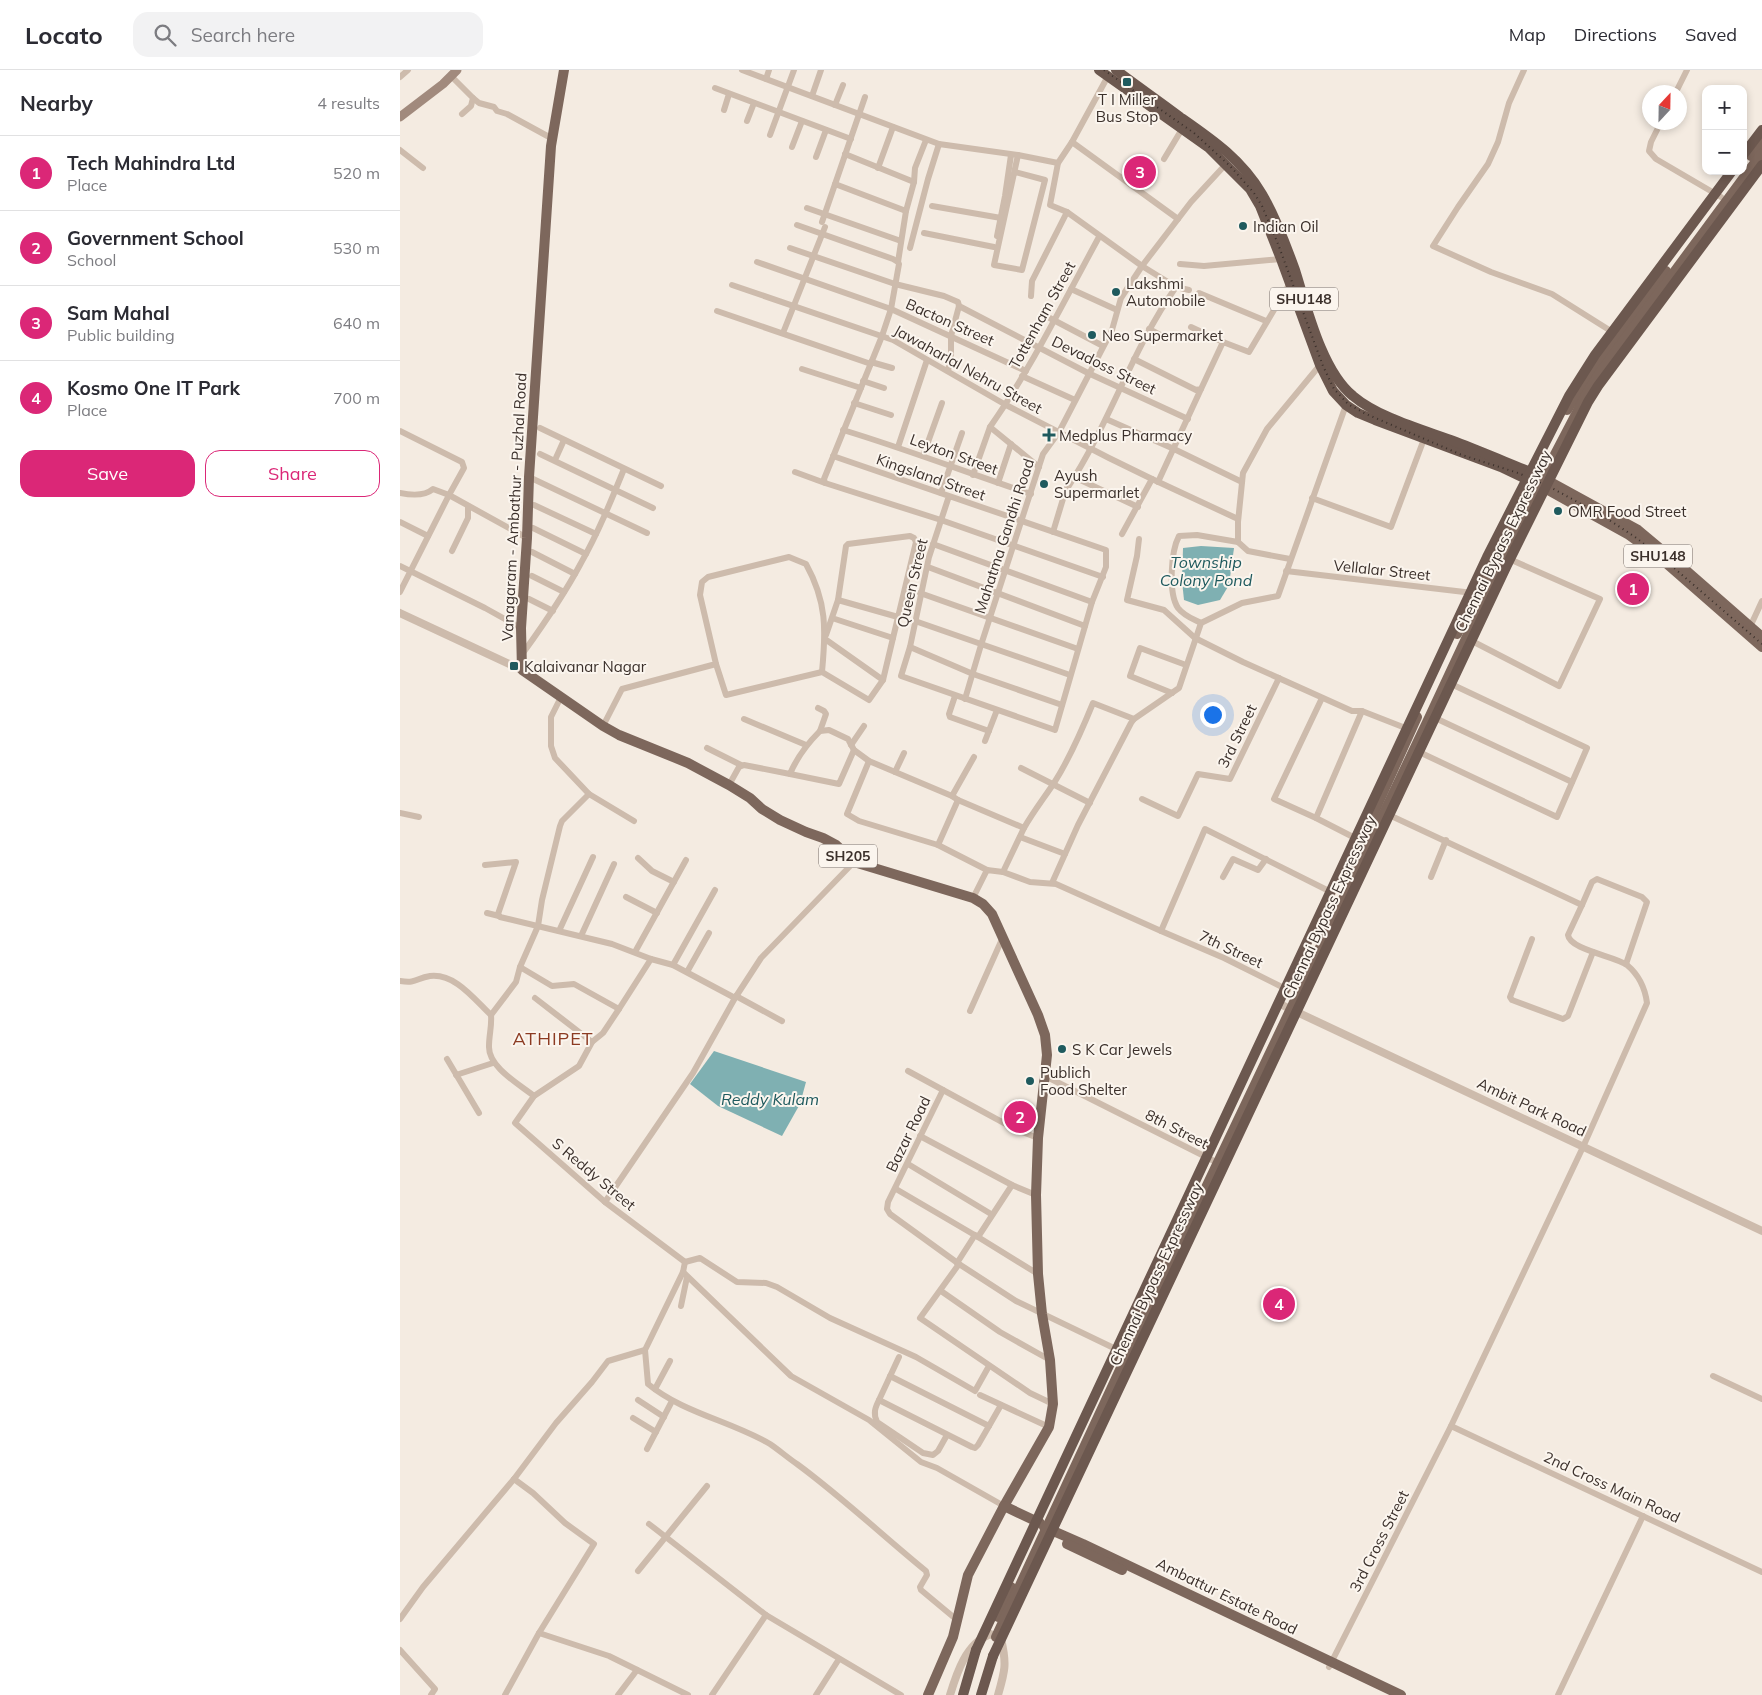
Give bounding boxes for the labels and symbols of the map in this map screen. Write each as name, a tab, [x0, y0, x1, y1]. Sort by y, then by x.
marker: T I Miller Bus Stop	[1121, 76, 1133, 88]
north arrow	[1642, 85, 1687, 130]
place label: T I Miller Bus Stop	[1096, 90, 1158, 126]
pin: 3	[1124, 153, 1156, 191]
place label: Indian Oil	[1253, 217, 1319, 236]
marker: Indian Oil	[1237, 220, 1249, 232]
street label: Tottenham Street	[1005, 258, 1079, 372]
place label: Lakshmi Automobile	[1126, 274, 1205, 310]
marker: Lakshmi Automobile	[1110, 286, 1122, 298]
road number: SHU148	[1270, 288, 1338, 310]
street label: Bacton Street	[903, 294, 997, 350]
street label: Jawaharlal Nehru Street	[891, 320, 1045, 418]
place label: Neo Supermarket	[1102, 326, 1223, 345]
marker: Neo Supermarket	[1086, 329, 1098, 341]
street label: Devadoss Street	[1049, 331, 1159, 399]
street label: Vanagaram - Ambathur - Puzhal Road	[497, 372, 531, 642]
place label: Medplus Pharmacy	[1059, 426, 1192, 445]
street label: Leyton Street	[907, 429, 1001, 479]
marker: Medplus Pharmacy	[1043, 429, 1055, 441]
street label: Chennai Bypass Expressway	[1451, 447, 1555, 635]
street label: Kingsland Street	[874, 449, 988, 505]
street label: Mahatma Gandhi Road	[970, 456, 1038, 616]
place label: Ayush Supermarlet	[1054, 466, 1139, 502]
marker: Ayush Supermarlet	[1038, 478, 1050, 490]
place label: OMR Food Street	[1568, 502, 1686, 521]
marker: OMR Food Street	[1552, 505, 1564, 517]
street label: Queen Street	[893, 537, 931, 629]
road number: SHU148	[1624, 544, 1692, 568]
water label: Township Colony Pond	[1160, 552, 1253, 590]
street label: Vellalar Street	[1333, 555, 1431, 585]
pin: 1	[1617, 570, 1649, 608]
place label: Kalaivanar Nagar	[524, 657, 647, 676]
marker: Kalaivanar Nagar	[508, 660, 520, 672]
street label: 3rd Street	[1213, 701, 1261, 771]
your location	[1200, 702, 1226, 728]
street label: Chennai Bypass Expressway	[1278, 812, 1380, 1002]
road number: SH205	[819, 844, 877, 868]
street label: 7th Street	[1196, 926, 1266, 972]
district label: ATHIPET	[512, 1027, 594, 1050]
place label: S K Car Jewels	[1072, 1040, 1172, 1059]
marker: S K Car Jewels	[1056, 1043, 1068, 1055]
place label: Publich Food Shelter	[1040, 1063, 1127, 1099]
street label: Ambit Park Road	[1474, 1073, 1590, 1141]
marker: Publich Food Shelter	[1024, 1075, 1036, 1087]
water label: Reddy Kulam	[721, 1089, 819, 1109]
street label: Bazar Road	[881, 1093, 935, 1175]
pin: 2	[1004, 1098, 1036, 1136]
street label: 8th Street	[1142, 1105, 1212, 1153]
street label: S Reddy Street	[548, 1134, 640, 1214]
street label: Chennai Bypass Expressway	[1105, 1179, 1207, 1369]
pin: 4	[1263, 1285, 1295, 1323]
street label: 2nd Cross Main Road	[1541, 1447, 1683, 1527]
street label: 3rd Cross Street	[1345, 1487, 1413, 1595]
street label: Ambattur Estate Road	[1153, 1554, 1301, 1638]

